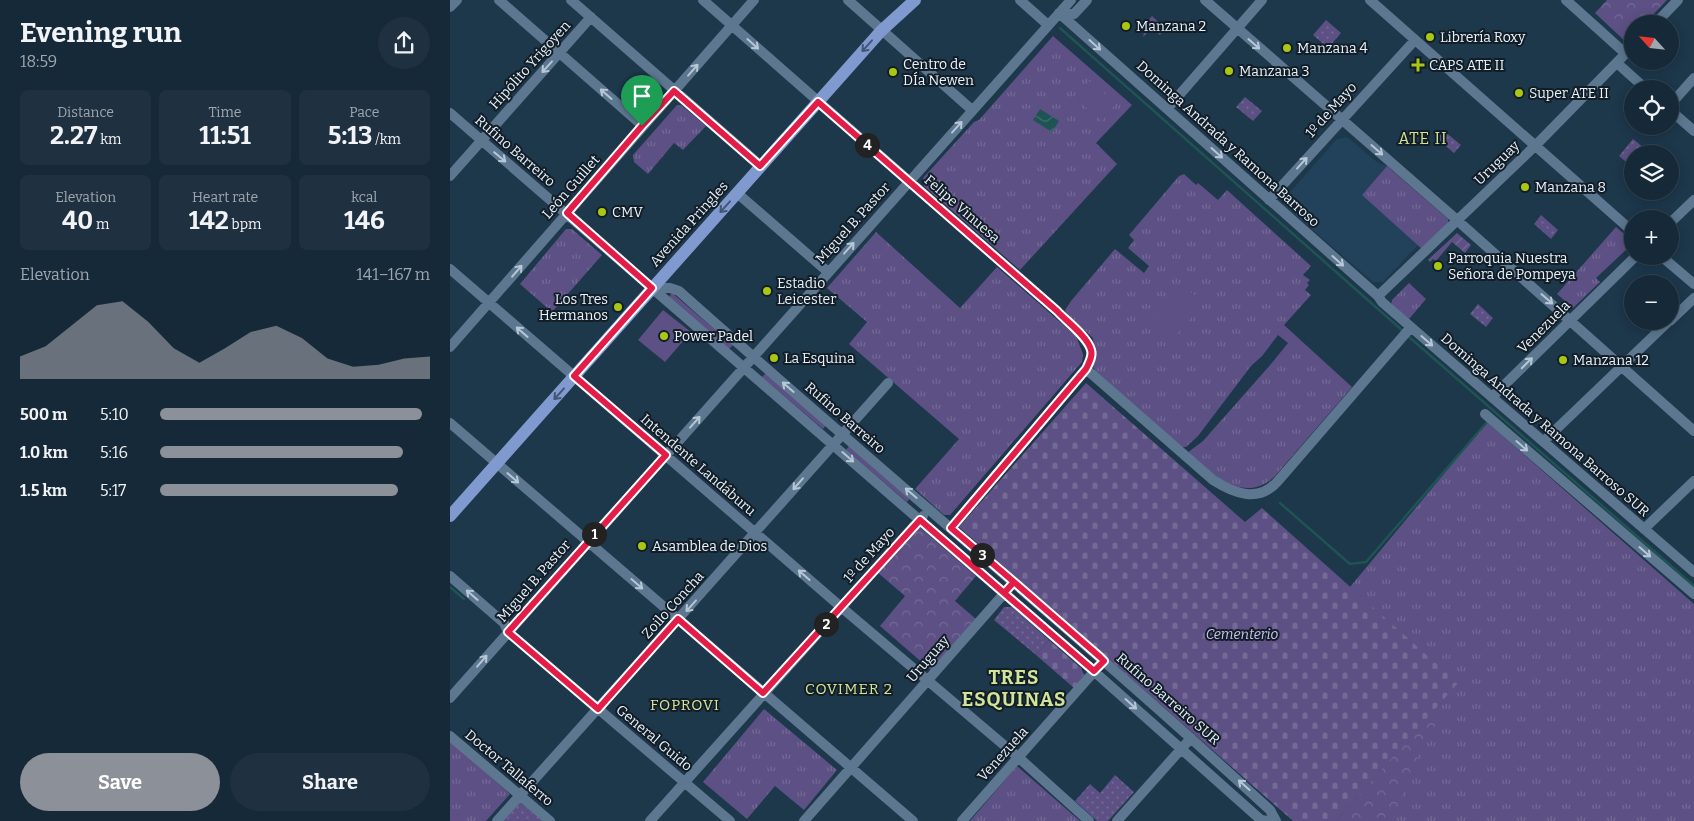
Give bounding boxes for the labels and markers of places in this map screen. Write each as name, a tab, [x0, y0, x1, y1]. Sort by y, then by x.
place label: Manzana 2	[1136, 18, 1206, 35]
marker: Manzana 2	[1120, 20, 1132, 32]
place label: Librería Roxy	[1440, 29, 1526, 46]
marker: Librería Roxy	[1424, 31, 1436, 43]
place label: Manzana 4	[1297, 40, 1368, 57]
marker: Manzana 4	[1281, 42, 1293, 54]
place label: Centro de DÍa Newen	[903, 56, 974, 89]
place label: CAPS ATE II	[1429, 57, 1504, 74]
marker: CAPS ATE II	[1411, 58, 1425, 72]
place label: Manzana 3	[1239, 63, 1309, 80]
marker: Manzana 3	[1223, 65, 1235, 77]
marker: Centro de DÍa Newen	[887, 66, 899, 78]
pin	[621, 75, 663, 126]
place label: Super ATE II	[1529, 85, 1609, 102]
marker: Super ATE II	[1513, 87, 1525, 99]
pin: 4	[854, 132, 880, 158]
place label: Manzana 8	[1535, 179, 1606, 196]
marker: Manzana 8	[1519, 181, 1531, 193]
place label: CMV	[612, 204, 643, 221]
marker: CMV	[596, 206, 608, 218]
place label: Parroquia Nuestra Señora de Pompeya	[1448, 250, 1576, 283]
marker: Parroquia Nuestra Señora de Pompeya	[1432, 260, 1444, 272]
place label: Estadio Leicester	[777, 275, 836, 308]
marker: Estadio Leicester	[761, 285, 773, 297]
place label: Los Tres Hermanos	[539, 291, 608, 324]
marker: Los Tres Hermanos	[612, 301, 624, 313]
place label: Power Padel	[674, 328, 753, 345]
marker: Power Padel	[658, 330, 670, 342]
place label: La Esquina	[784, 350, 855, 367]
marker: La Esquina	[768, 352, 780, 364]
place label: Manzana 12	[1573, 352, 1649, 369]
marker: Manzana 12	[1557, 354, 1569, 366]
pin: 1	[582, 522, 606, 546]
place label: Asamblea de Dios	[652, 538, 767, 555]
marker: Asamblea de Dios	[636, 540, 648, 552]
pin: 3	[970, 542, 994, 568]
pin: 2	[814, 612, 838, 636]

